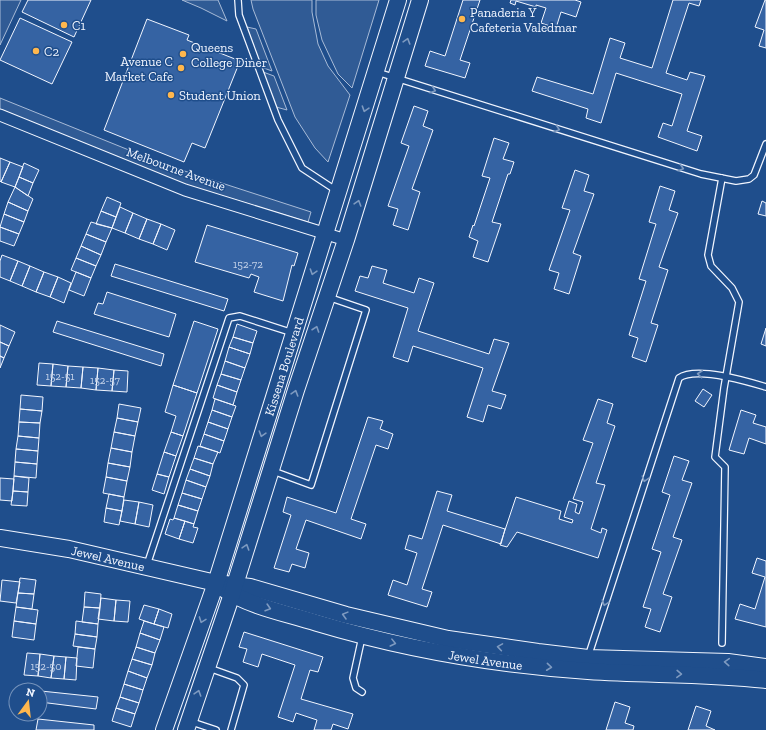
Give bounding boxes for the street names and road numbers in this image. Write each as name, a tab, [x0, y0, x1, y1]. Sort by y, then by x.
street label: Melbourne Avenue	[124, 144, 228, 194]
street label: Kissena Boulevard	[261, 315, 306, 418]
street label: Jewel Avenue	[70, 542, 146, 574]
street label: Jewel Avenue	[447, 647, 523, 672]

